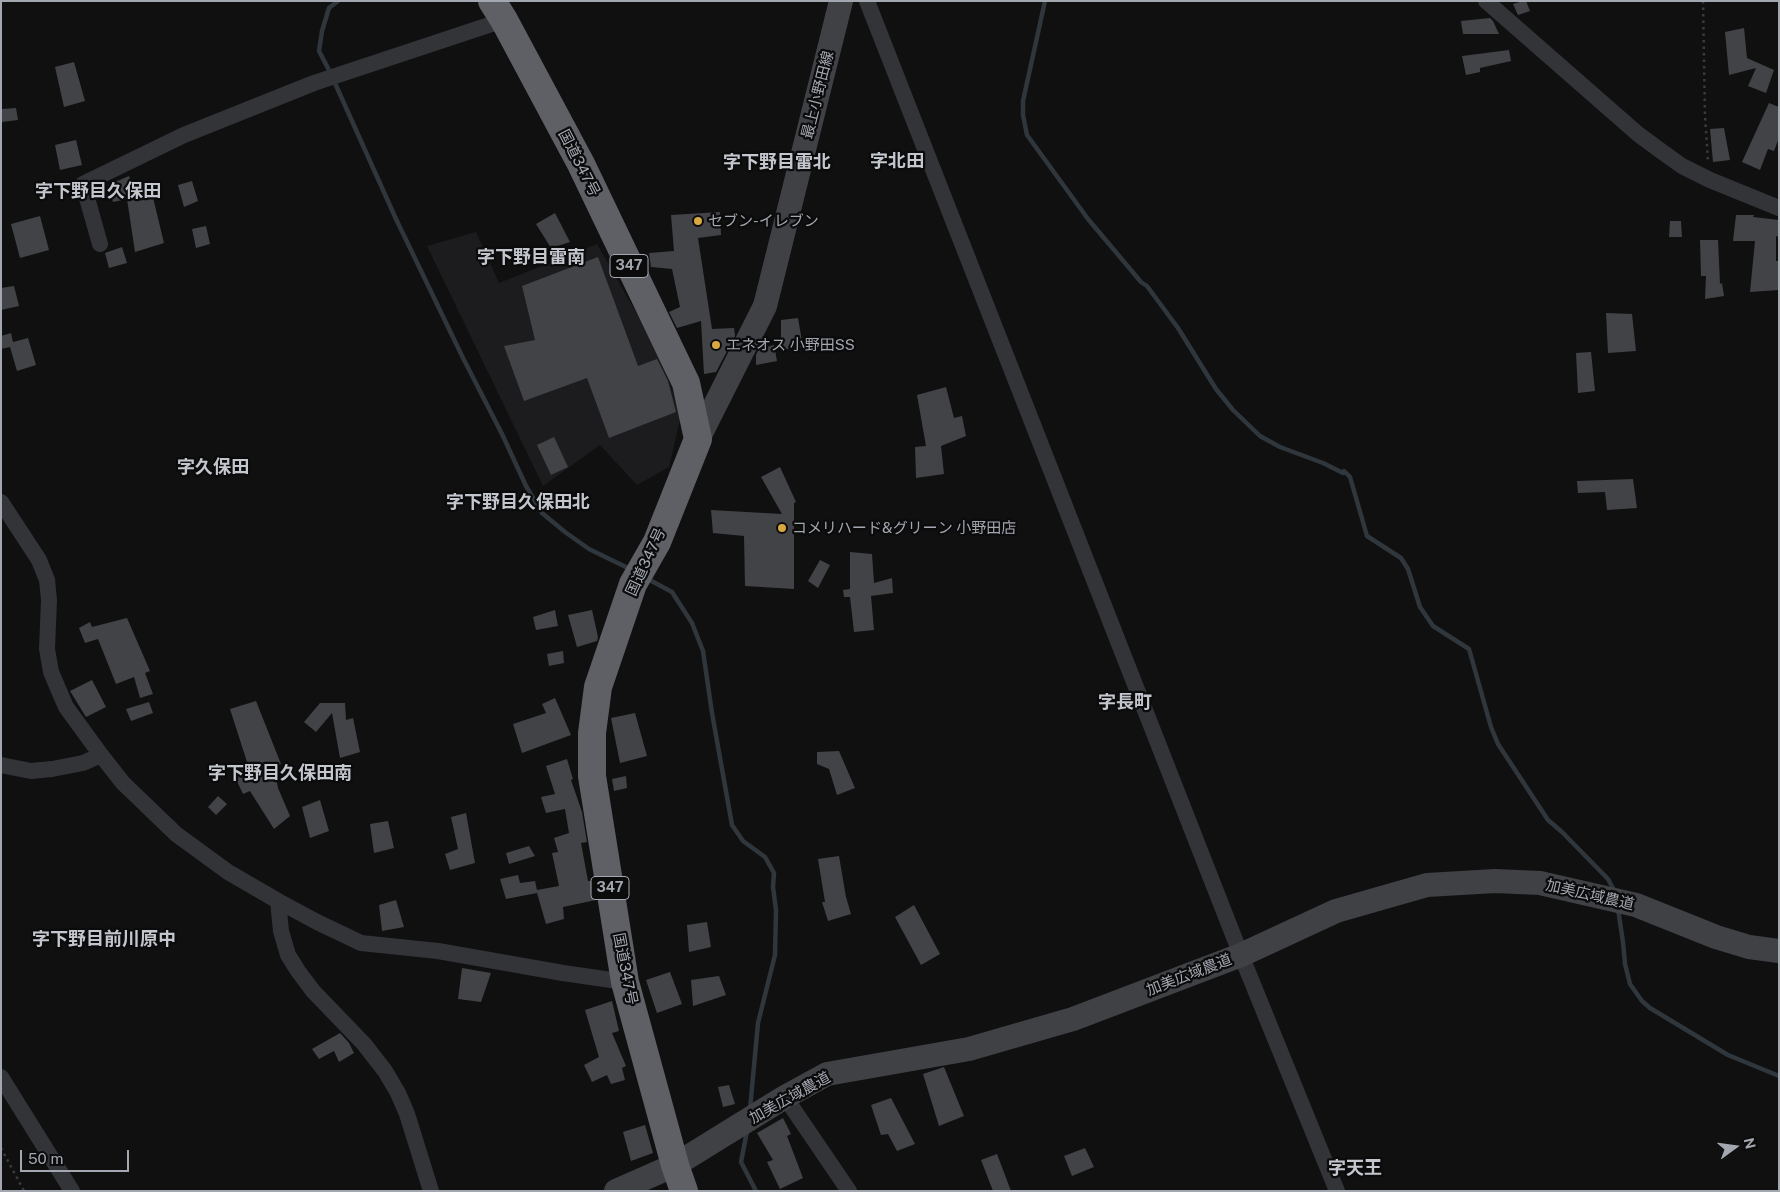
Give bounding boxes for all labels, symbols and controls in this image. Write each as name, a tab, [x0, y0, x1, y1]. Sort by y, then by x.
street label: 最上小野田線	[798, 49, 838, 141]
street label: 国道347号	[554, 126, 604, 200]
district label: 字北田	[870, 150, 924, 172]
district label: 字下野目雷北	[723, 151, 831, 173]
district label: 字下野目久保田	[35, 180, 161, 202]
place label: セブン-イレブン	[708, 212, 819, 230]
marker: セブン-イレブン	[692, 215, 704, 227]
district label: 字下野目雷南	[477, 246, 585, 268]
road number: 347	[610, 255, 648, 278]
place label: エネオス 小野田SS	[726, 336, 855, 354]
marker: エネオス 小野田SS	[710, 339, 722, 351]
district label: 字久保田	[177, 456, 249, 478]
district label: 字下野目久保田北	[446, 491, 590, 513]
place label: コメリハード&グリーン 小野田店	[792, 519, 1016, 537]
marker: コメリハード&グリーン 小野田店	[776, 522, 788, 534]
street label: 国道347号	[622, 525, 670, 599]
district label: 字長町	[1098, 691, 1152, 713]
district label: 字下野目久保田南	[208, 762, 352, 784]
road number: 347	[591, 876, 629, 900]
street label: 加美広域農道	[1544, 876, 1636, 914]
district label: 字下野目前川原中	[32, 928, 176, 950]
street label: 国道347号	[609, 932, 641, 1006]
street label: 加美広域農道	[1144, 950, 1234, 1000]
street label: 加美広域農道	[746, 1068, 834, 1128]
north arrow	[1710, 1122, 1760, 1172]
text: N	[1740, 1136, 1759, 1151]
scale bar	[22, 1140, 131, 1172]
text: 50 m	[28, 1150, 63, 1167]
district label: 字天王	[1328, 1157, 1382, 1179]

